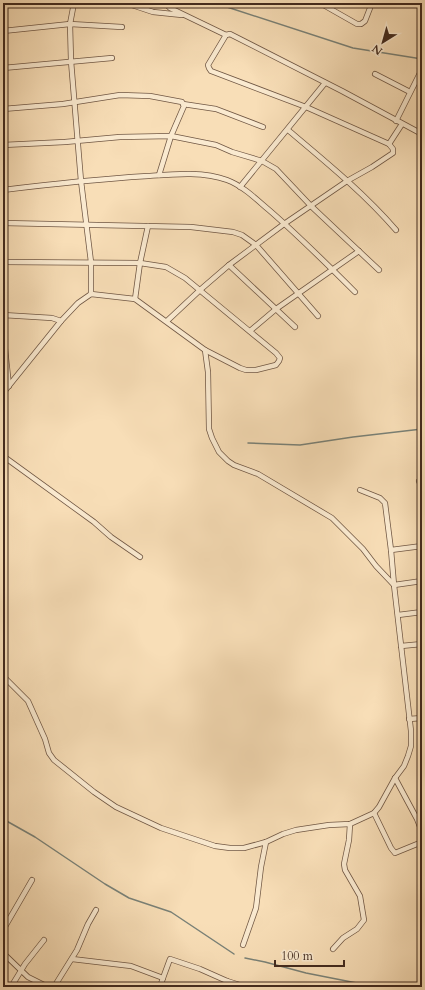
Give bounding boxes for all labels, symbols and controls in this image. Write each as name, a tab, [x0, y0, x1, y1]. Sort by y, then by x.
north arrow	[363, 22, 403, 62]
text: N	[369, 40, 386, 58]
scale bar	[275, 942, 344, 968]
text: 100 m	[281, 948, 314, 964]

